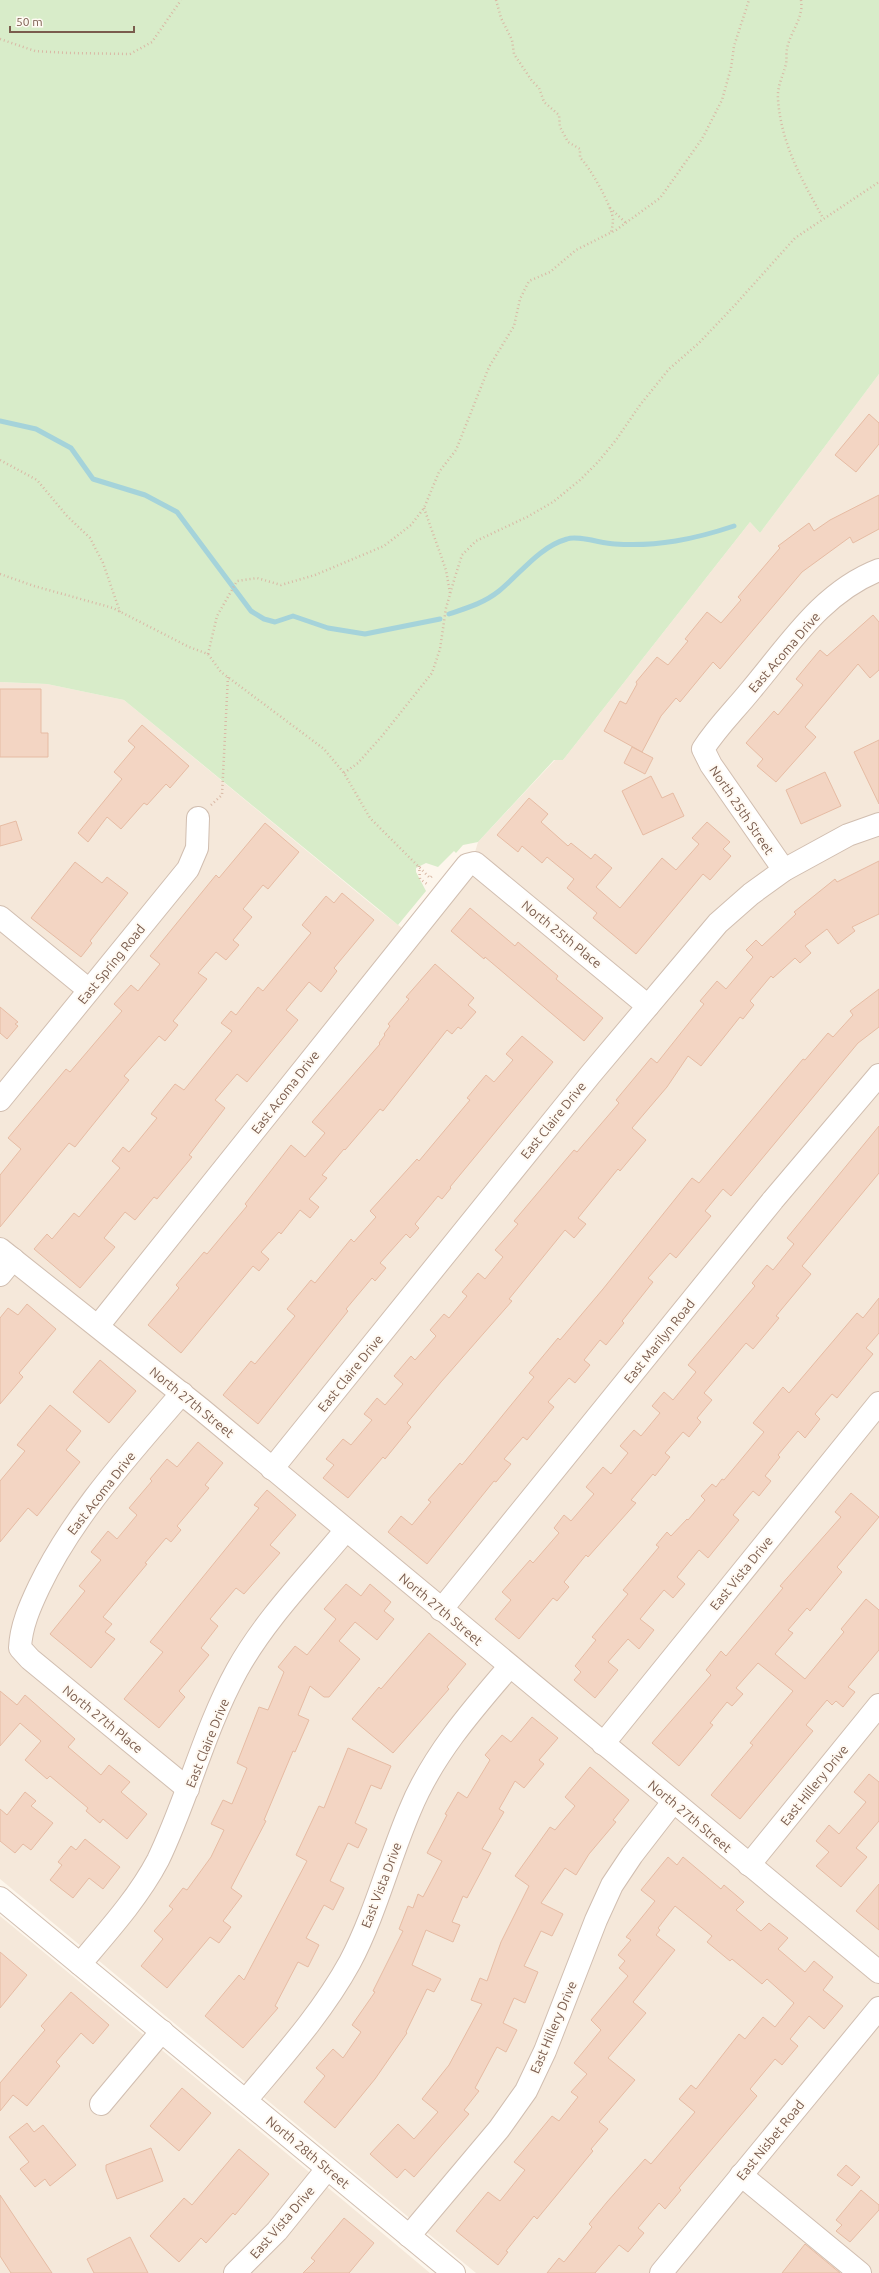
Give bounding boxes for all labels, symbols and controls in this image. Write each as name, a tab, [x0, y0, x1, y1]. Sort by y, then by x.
scale bar	[10, 8, 134, 34]
text: 50 m	[16, 15, 43, 28]
street label: East Acoma Drive	[745, 609, 823, 695]
street label: North 25th Street	[707, 763, 777, 857]
street label: North 25th Place	[519, 898, 605, 970]
street label: East Spring Road	[75, 921, 147, 1007]
street label: East Acoma Drive	[248, 1048, 322, 1136]
street label: East Claire Drive	[518, 1079, 588, 1161]
street label: East Marilyn Road	[621, 1296, 697, 1386]
street label: East Claire Drive	[315, 1332, 385, 1414]
street label: North 27th Street	[147, 1364, 237, 1440]
street label: East Acoma Drive	[64, 1449, 138, 1537]
street label: East Vista Drive	[707, 1533, 775, 1613]
street label: North 27th Street	[397, 1570, 485, 1648]
street label: North 27th Place	[60, 1683, 146, 1755]
street label: East Claire Drive	[183, 1696, 231, 1790]
street label: East Hillery Drive	[777, 1742, 851, 1828]
street label: North 27th Street	[646, 1777, 734, 1855]
street label: East Vista Drive	[358, 1840, 404, 1930]
street label: East Hillery Drive	[527, 1979, 579, 2075]
street label: East Nisbet Road	[734, 2097, 806, 2183]
street label: North 28th Street	[264, 2113, 352, 2191]
street label: East Vista Drive	[247, 2183, 317, 2261]

